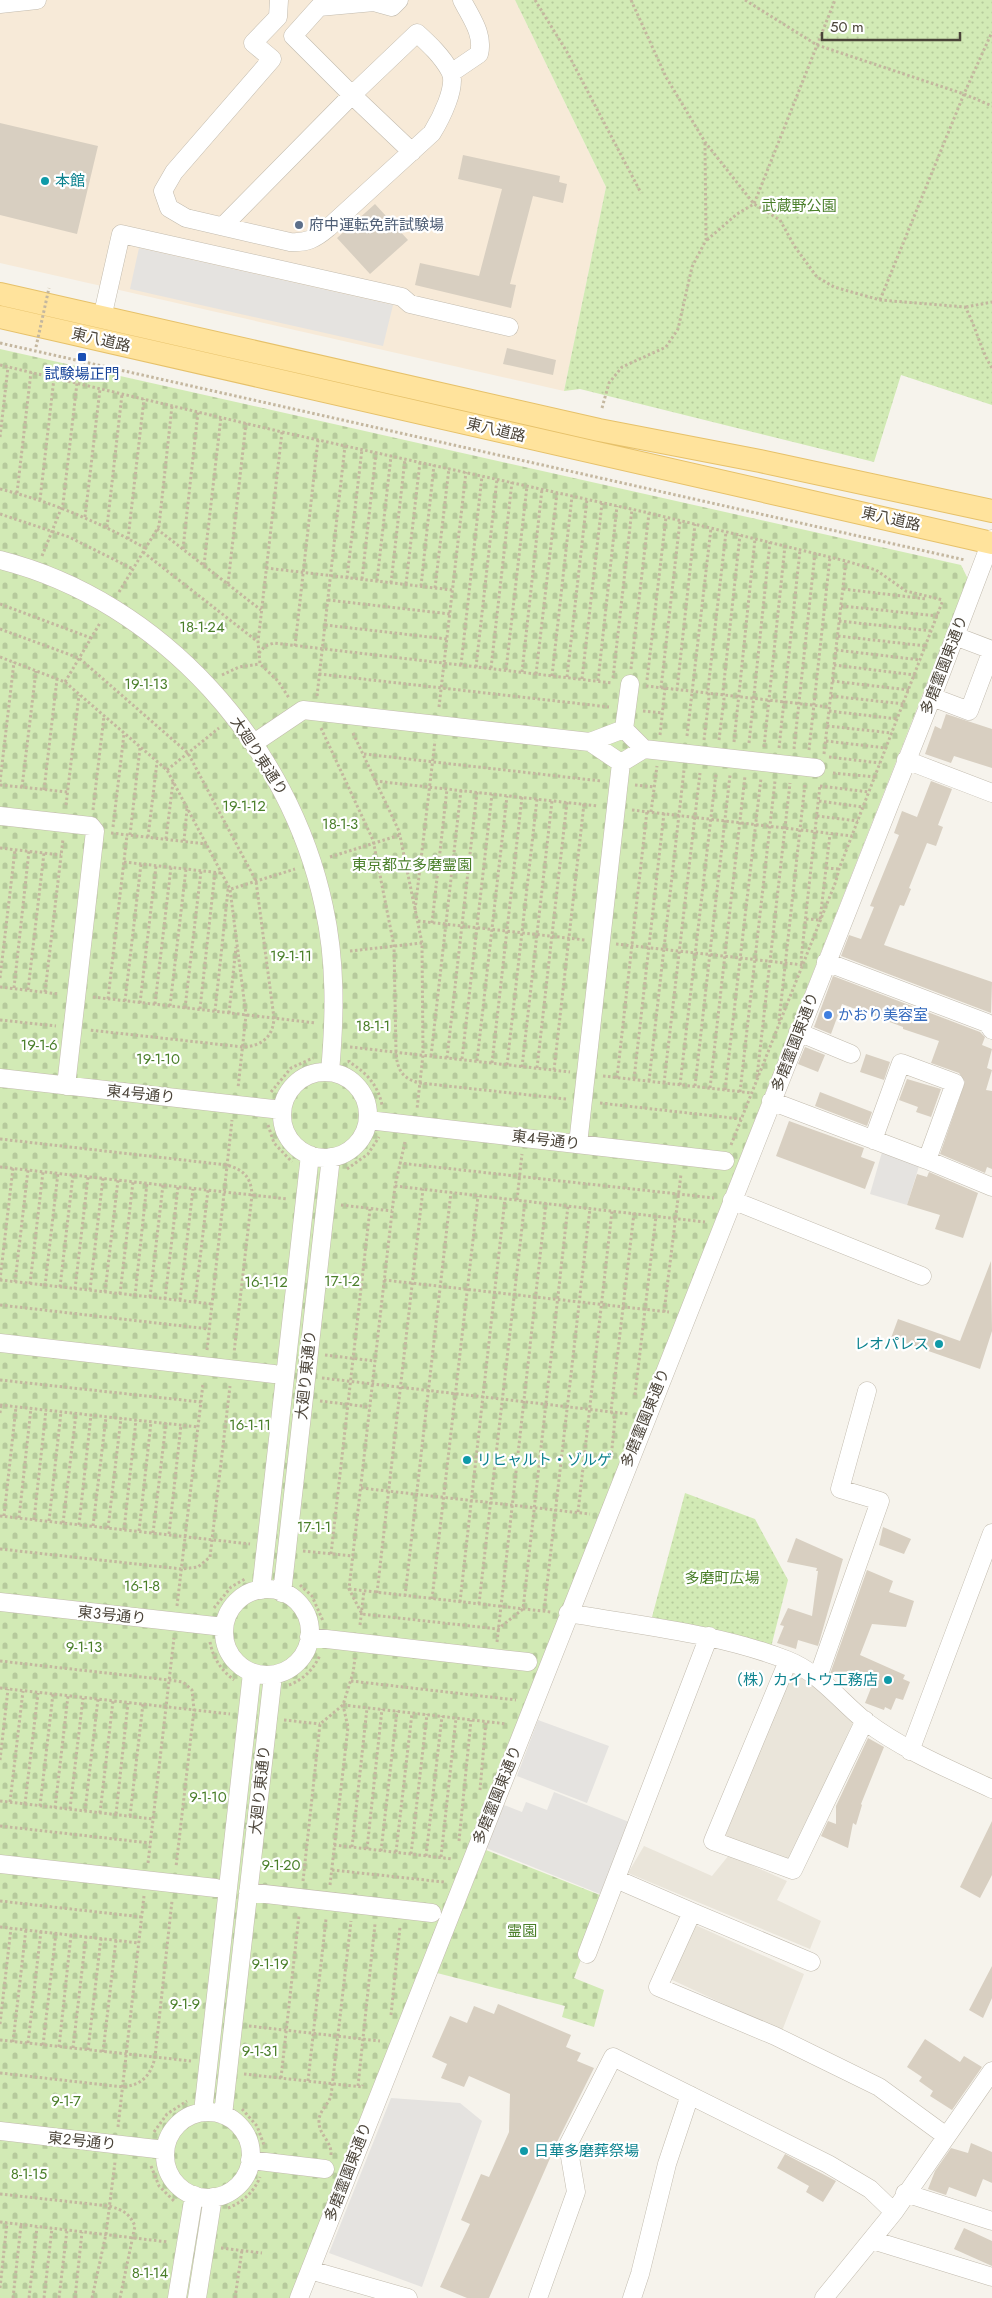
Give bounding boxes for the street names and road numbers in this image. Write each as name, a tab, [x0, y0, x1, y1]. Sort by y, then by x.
street label: 東八道路	[69, 323, 133, 357]
street label: 東八道路	[464, 413, 528, 447]
street label: 東八道路	[859, 502, 923, 536]
street label: 多磨霊園東通り	[915, 612, 973, 718]
street label: 大廻り東通り	[225, 712, 293, 800]
street label: 多磨霊園東通り	[766, 989, 824, 1095]
street label: 東４号通り	[106, 1079, 176, 1109]
street label: 東４号通り	[511, 1125, 581, 1155]
street label: 大廻り東通り	[290, 1329, 322, 1421]
street label: 多磨霊園東通り	[615, 1365, 675, 1471]
street label: 東３号通り	[77, 1600, 147, 1630]
street label: 多磨霊園東通り	[467, 1742, 527, 1848]
street label: 大廻り東通り	[244, 1744, 276, 1836]
street label: 多磨霊園東通り	[319, 2119, 377, 2225]
street label: 東２号通り	[47, 2126, 117, 2156]

